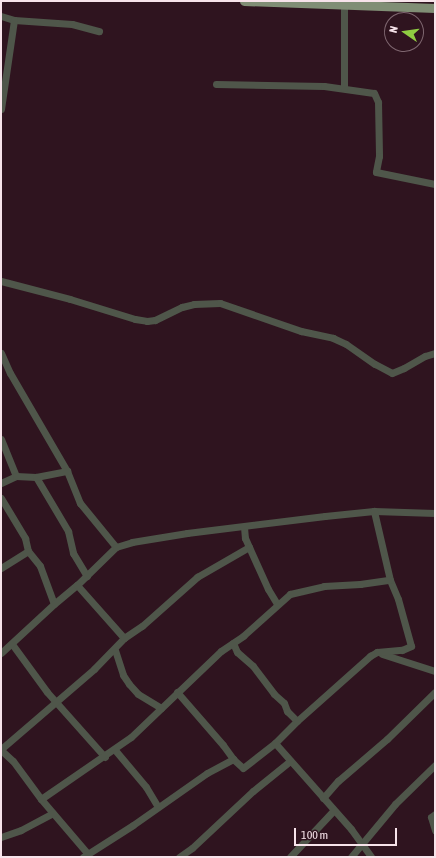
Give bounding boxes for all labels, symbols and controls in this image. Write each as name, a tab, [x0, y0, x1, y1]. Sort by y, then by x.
north arrow	[384, 12, 424, 52]
text: N	[387, 25, 400, 34]
scale bar	[296, 820, 399, 846]
text: 100 m	[301, 828, 328, 842]

